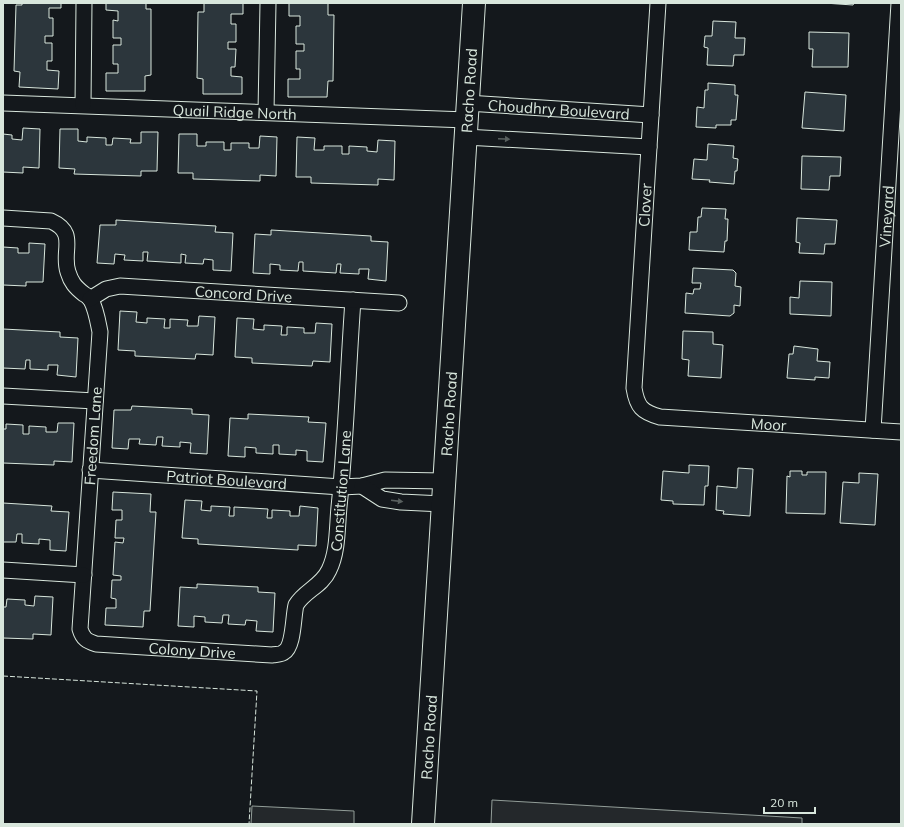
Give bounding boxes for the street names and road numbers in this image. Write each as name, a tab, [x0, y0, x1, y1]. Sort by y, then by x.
street label: Racho Road	[456, 47, 481, 133]
street label: Choudhry Boulevard	[487, 95, 630, 123]
street label: Quail Ridge North	[172, 100, 297, 123]
street label: Clover	[634, 182, 656, 227]
street label: Vineyard	[875, 185, 897, 248]
street label: Concord Drive	[194, 281, 293, 306]
street label: Racho Road	[436, 371, 461, 457]
street label: Freedom Lane	[80, 386, 106, 486]
street label: Moor	[750, 413, 787, 434]
street label: Constitution Lane	[326, 430, 355, 553]
street label: Patriot Boulevard	[166, 466, 288, 493]
street label: Colony Drive	[148, 638, 236, 662]
street label: Racho Road	[416, 694, 441, 780]

